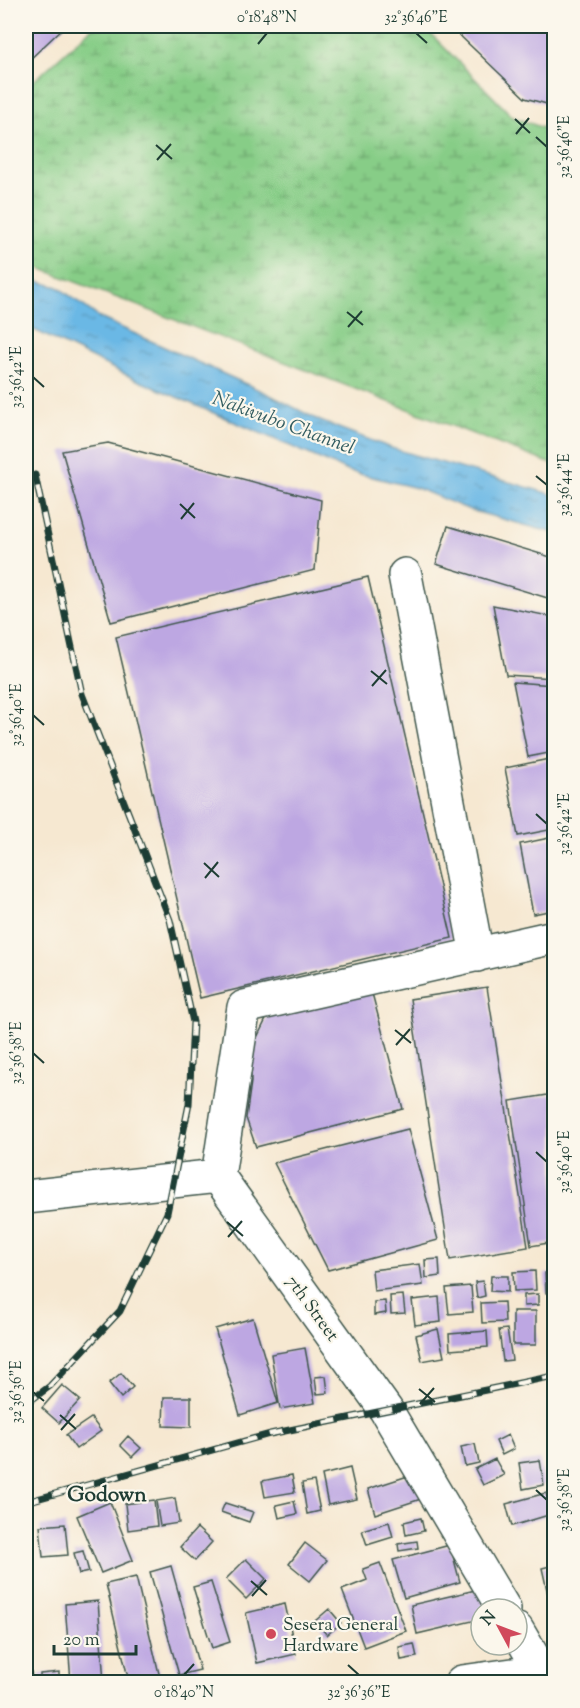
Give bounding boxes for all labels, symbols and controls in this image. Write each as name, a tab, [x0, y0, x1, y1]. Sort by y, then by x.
text: 0°18'48"N	[237, 8, 297, 29]
text: 32°36'46"E	[385, 8, 447, 29]
text: 32°36'46"E	[555, 116, 576, 178]
text: 32°36'42"E	[7, 346, 28, 408]
water label: Nakivubo Channel	[208, 385, 358, 464]
text: 32°36'44"E	[555, 453, 576, 517]
text: 32°36'40"E	[7, 684, 28, 746]
text: 32°36'42"E	[555, 793, 576, 855]
text: 32°36'38"E	[7, 1021, 28, 1085]
text: 32°36'40"E	[555, 1131, 576, 1193]
street label: 7th Street	[279, 1271, 344, 1348]
text: 32°36'36"E	[7, 1361, 28, 1423]
text: 32°36'38"E	[555, 1468, 576, 1532]
district label: Godown	[67, 1481, 147, 1511]
north arrow	[469, 1597, 529, 1657]
text: N	[477, 1606, 503, 1631]
place label: Sesera General Hardware	[283, 1613, 399, 1660]
scale bar	[54, 1618, 136, 1656]
marker: Sesera General Hardware	[264, 1627, 278, 1641]
text: 20 m	[63, 1628, 100, 1654]
text: 0°18'40"N	[154, 1683, 214, 1704]
text: 32°36'36"E	[328, 1683, 390, 1704]

